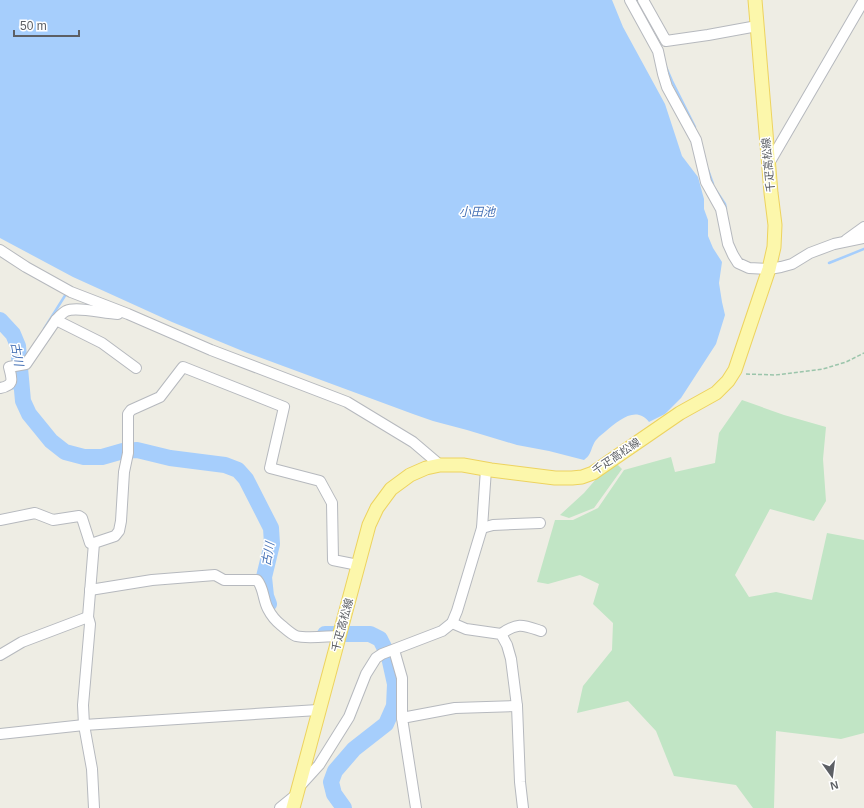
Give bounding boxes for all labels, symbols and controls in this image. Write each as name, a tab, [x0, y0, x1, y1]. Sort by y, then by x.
scale bar	[14, 12, 79, 38]
text: 50 m	[20, 19, 47, 33]
street label: 千疋高松線	[760, 137, 776, 193]
water label: 小田池	[459, 205, 496, 219]
water label: 古川	[8, 341, 26, 369]
street label: 千疋高松線	[590, 436, 642, 476]
water label: 古川	[259, 539, 277, 567]
street label: 千疋高松線	[329, 597, 355, 653]
north arrow	[812, 756, 852, 796]
text: N	[829, 779, 840, 792]

